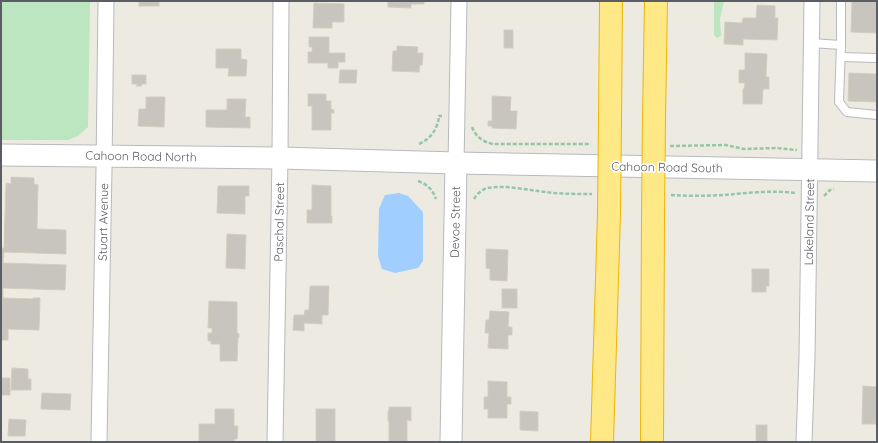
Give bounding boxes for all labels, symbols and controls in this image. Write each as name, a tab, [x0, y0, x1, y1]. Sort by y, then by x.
street label: Cahoon Road North	[85, 148, 197, 164]
street label: Cahoon Road South	[611, 159, 723, 175]
street label: Lakeland Street	[801, 178, 817, 266]
street label: Paschal Street	[271, 182, 287, 262]
street label: Stuart Avenue	[95, 183, 111, 261]
street label: Devoe Street	[447, 186, 463, 258]

